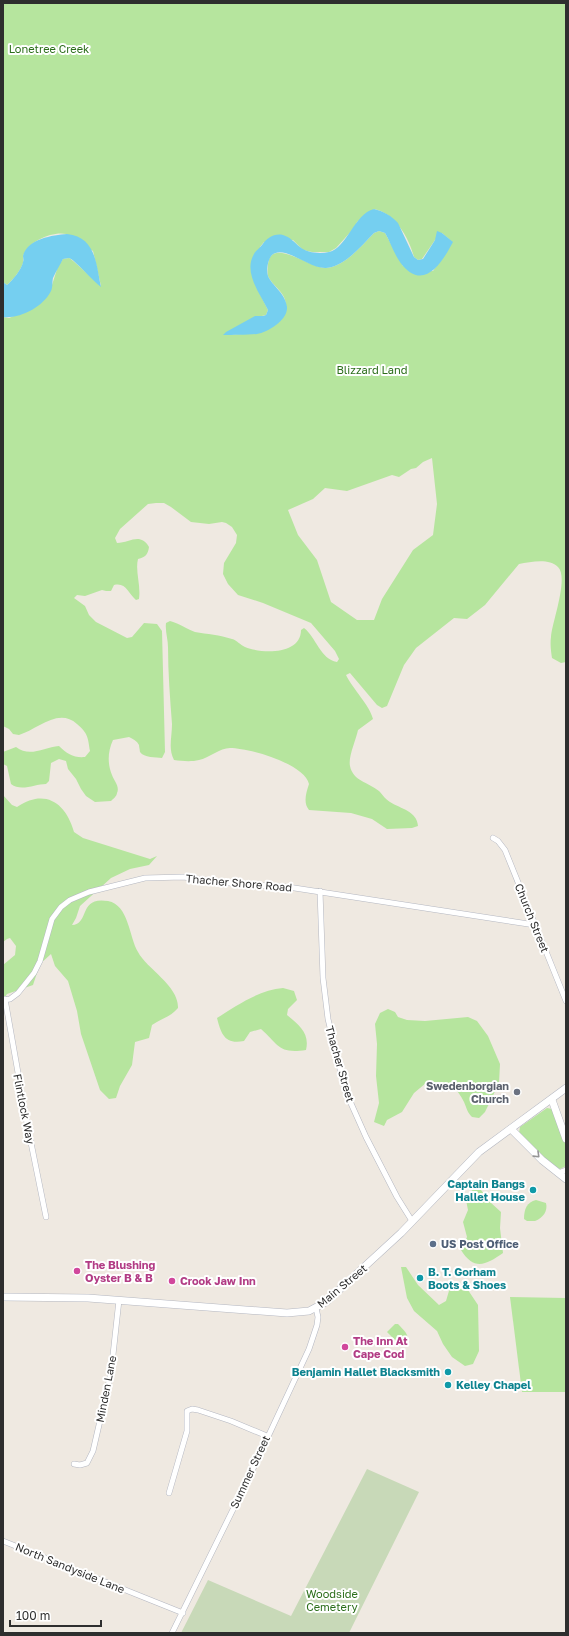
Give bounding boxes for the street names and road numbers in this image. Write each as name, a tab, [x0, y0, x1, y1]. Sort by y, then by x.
street label: Thacher Shore Road	[185, 871, 293, 894]
street label: Church Street	[513, 881, 552, 954]
street label: Thacher Street	[323, 1024, 358, 1103]
street label: Flintlock Way	[11, 1073, 38, 1145]
street label: Main Street	[314, 1261, 369, 1310]
street label: Minden Lane	[93, 1354, 118, 1423]
street label: Summer Street	[227, 1433, 272, 1510]
street label: North Sandyside Lane	[14, 1540, 127, 1595]

